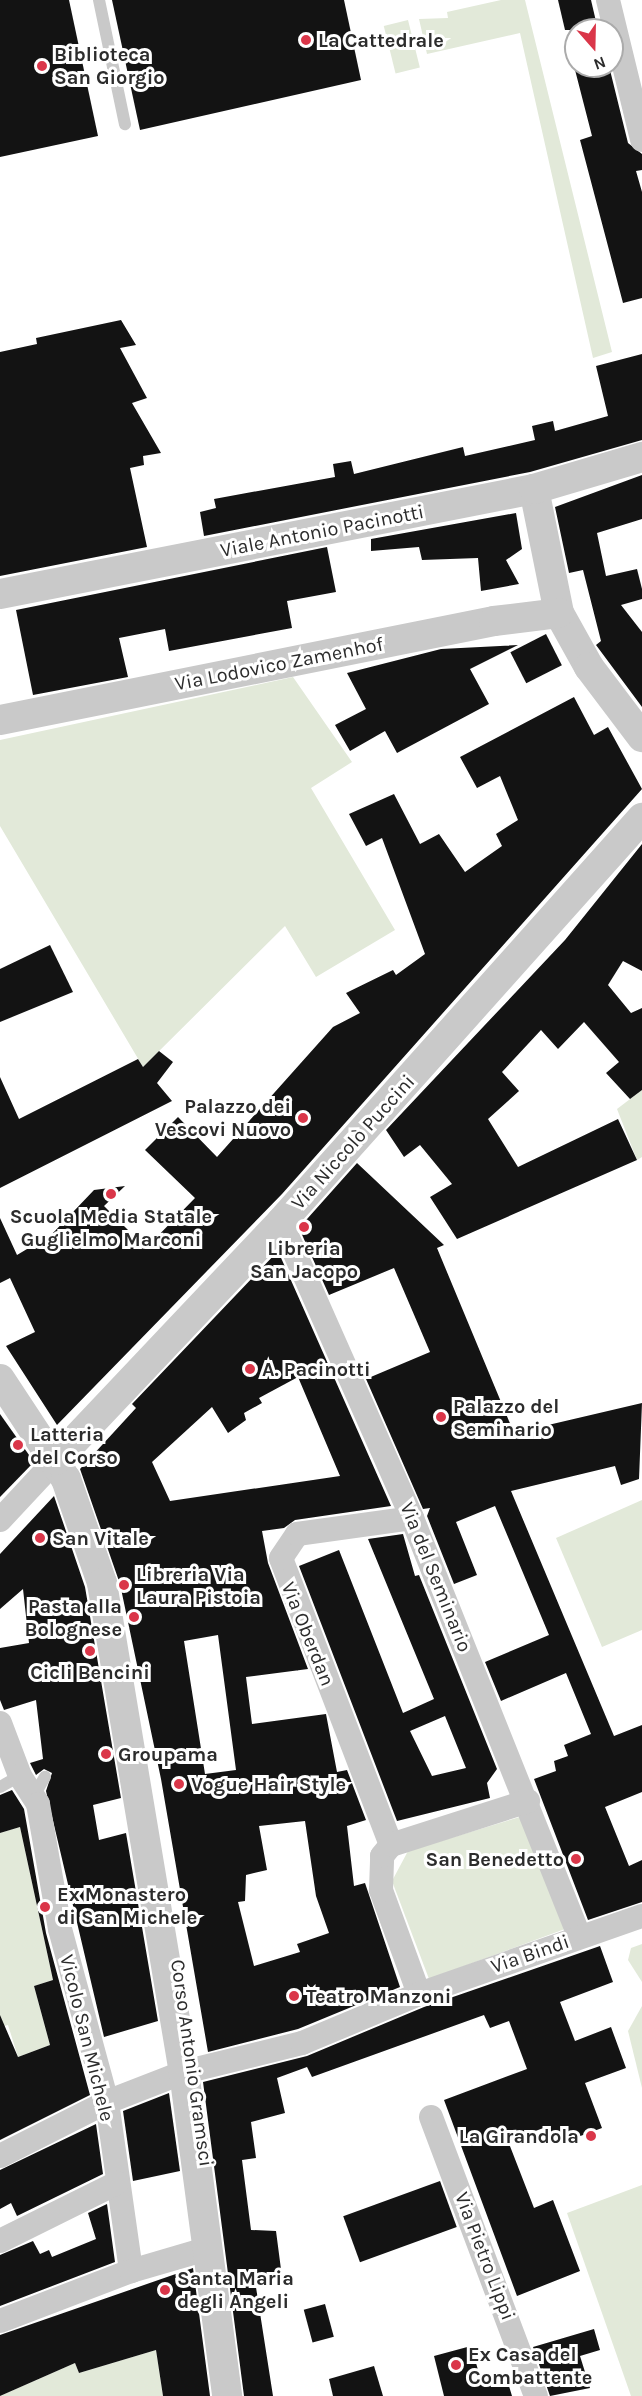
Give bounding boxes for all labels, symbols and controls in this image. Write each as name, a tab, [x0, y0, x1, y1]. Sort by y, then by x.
north arrow	[564, 18, 624, 78]
place label: La Cattedrale	[318, 28, 444, 52]
marker: La Cattedrale	[299, 33, 313, 47]
place label: Biblioteca San Giorgio	[54, 42, 165, 89]
text: N	[591, 53, 608, 74]
marker: Biblioteca San Giorgio	[35, 59, 49, 73]
street label: Viale Antonio Pacinotti	[218, 499, 426, 563]
street label: Via Lodovico Zamenhof	[173, 632, 385, 696]
street label: Via Niccolò Puccini	[286, 1070, 420, 1214]
place label: Palazzo dei Vescovi Nuovo	[155, 1094, 291, 1141]
marker: Palazzo dei Vescovi Nuovo	[296, 1111, 310, 1125]
marker: Scuola Media Statale Guglielmo Marconi	[104, 1187, 118, 1201]
place label: Scuola Media Statale Guglielmo Marconi	[10, 1204, 212, 1251]
marker: Libreria San Jacopo	[297, 1220, 311, 1234]
place label: Libreria San Jacopo	[250, 1236, 358, 1283]
place label: A. Pacinotti	[262, 1357, 370, 1381]
marker: A. Pacinotti	[243, 1362, 257, 1376]
place label: Palazzo del Seminario	[453, 1394, 559, 1441]
marker: Palazzo del Seminario	[434, 1410, 448, 1424]
place label: Latteria del Corso	[30, 1422, 118, 1469]
marker: Latteria del Corso	[11, 1438, 25, 1452]
street label: Via del Seminario	[395, 1498, 477, 1656]
place label: San Vitale	[52, 1526, 149, 1550]
marker: San Vitale	[33, 1531, 47, 1545]
place label: Libreria Via Laura Pistoia	[136, 1562, 261, 1609]
marker: Libreria Via Laura Pistoia	[117, 1578, 131, 1592]
street label: Via Oberdan	[276, 1578, 340, 1690]
place label: Pasta alla Bolognese	[24, 1594, 122, 1641]
marker: Pasta alla Bolognese	[127, 1610, 141, 1624]
marker: Cicli Bencini	[83, 1644, 97, 1658]
place label: Cicli Bencini	[30, 1660, 150, 1684]
place label: Groupama	[118, 1742, 218, 1766]
marker: Groupama	[99, 1747, 113, 1761]
place label: Vogue Hair Style	[191, 1772, 346, 1796]
marker: Vogue Hair Style	[172, 1777, 186, 1791]
place label: San Benedetto	[425, 1847, 564, 1871]
marker: San Benedetto	[569, 1852, 583, 1866]
place label: Ex Monastero di San Michele	[57, 1883, 197, 1930]
marker: Ex Monastero di San Michele	[38, 1900, 52, 1914]
street label: Via Bindi	[488, 1929, 572, 1979]
street label: Vicolo San Michele	[55, 1952, 119, 2124]
street label: Corso Antonio Gramsci	[166, 1958, 218, 2168]
place label: Teatro Manzoni	[306, 1984, 451, 2008]
marker: Teatro Manzoni	[287, 1989, 301, 2003]
place label: La Girandola	[459, 2124, 579, 2148]
marker: La Girandola	[584, 2129, 598, 2143]
street label: Via Pietro Lippi	[450, 2189, 520, 2323]
place label: Santa Maria degli Angeli	[177, 2266, 294, 2313]
marker: Santa Maria degli Angeli	[158, 2283, 172, 2297]
place label: Ex Casa del Combattente	[468, 2342, 592, 2389]
marker: Ex Casa del Combattente	[449, 2358, 463, 2372]

